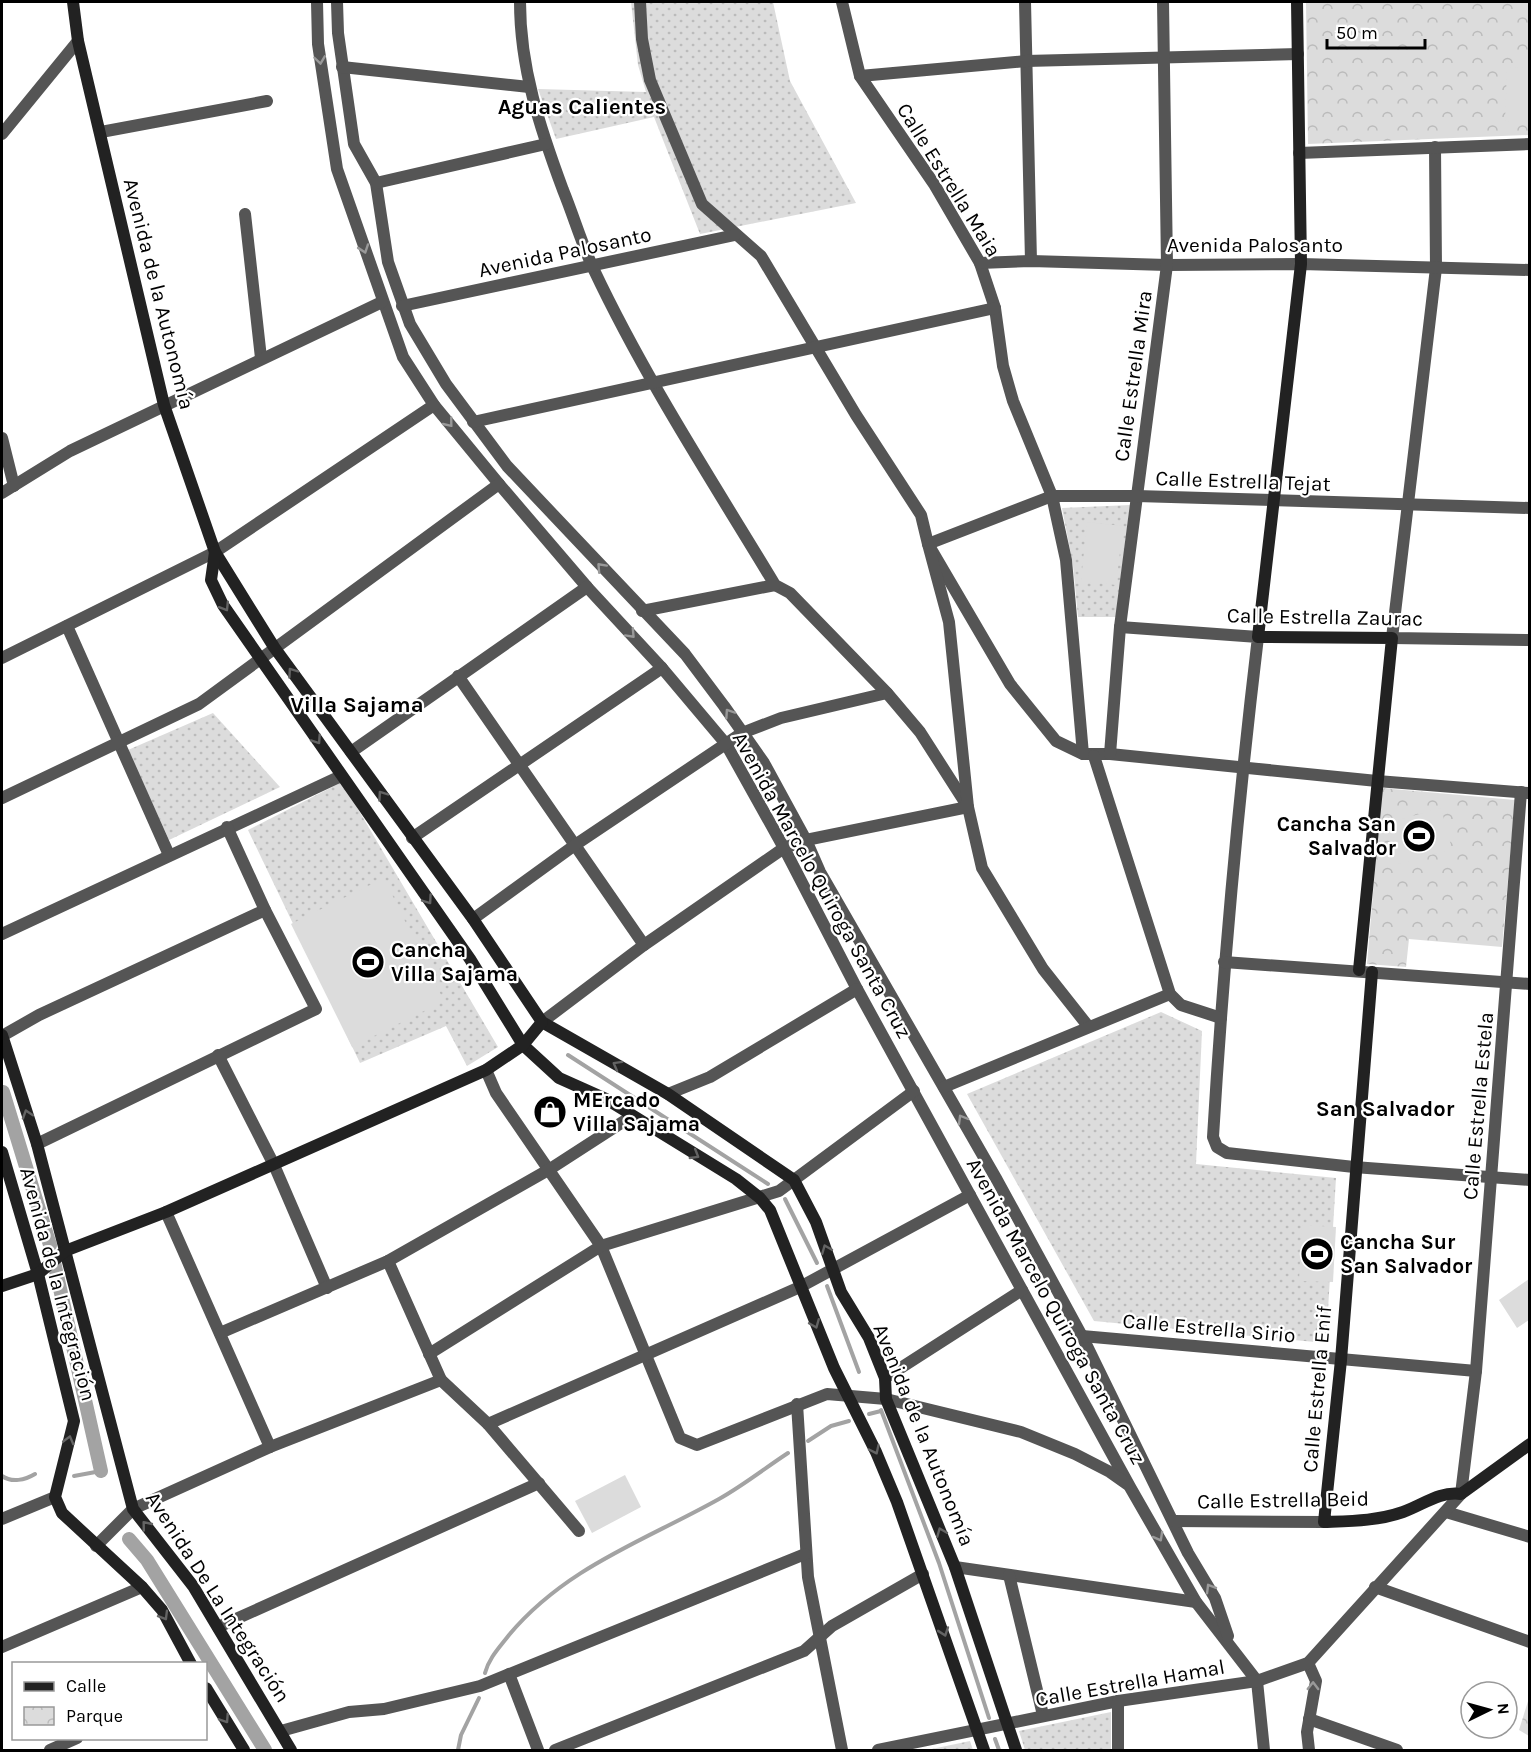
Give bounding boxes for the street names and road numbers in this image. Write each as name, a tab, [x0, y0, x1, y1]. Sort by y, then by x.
street label: Calle Estrella Maia	[892, 99, 1006, 261]
street label: Avenida de la Autonomía	[119, 176, 199, 412]
street label: Avenida Palosanto	[476, 222, 654, 282]
street label: Avenida Palosanto	[1167, 233, 1343, 257]
street label: Calle Estrella Mira	[1109, 289, 1157, 463]
street label: Calle Estrella Tejat	[1155, 466, 1331, 496]
street label: Calle Estrella Zaurac	[1227, 603, 1423, 631]
street label: Avenida Marcelo Quiroga Santa Cruz	[728, 728, 916, 1042]
street label: Calle Estrella Estela	[1458, 1011, 1498, 1201]
street label: Avenida Marcelo Quiroga Santa Cruz	[962, 1154, 1150, 1468]
street label: Avenida de la Integración	[15, 1165, 101, 1403]
street label: Calle Estrella Enif	[1298, 1304, 1336, 1473]
street label: Calle Estrella Sirio	[1121, 1308, 1297, 1348]
street label: Avenida de la Autonomía	[868, 1321, 980, 1549]
street label: Avenida De La Integración	[141, 1487, 295, 1707]
street label: Calle Estrella Beid	[1197, 1487, 1369, 1513]
street label: Calle Estrella Hamal	[1033, 1655, 1227, 1711]

